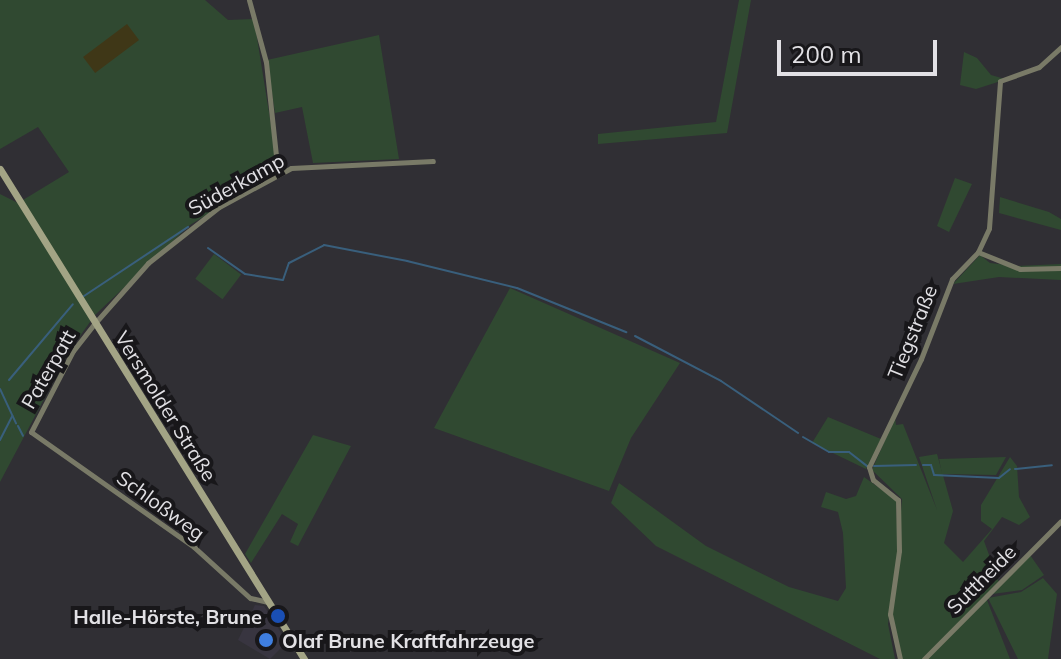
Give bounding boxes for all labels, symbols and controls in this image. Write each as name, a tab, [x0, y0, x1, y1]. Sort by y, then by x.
scale bar	[781, 24, 941, 74]
text: 200 m	[791, 39, 862, 69]
street label: Süderkamp	[184, 148, 288, 220]
street label: Tiegstraße	[882, 281, 942, 383]
street label: Paterpatt	[16, 325, 80, 413]
street label: Versmolder Straße	[110, 327, 222, 485]
street label: Schloßweg	[112, 465, 210, 545]
street label: Suttheide	[941, 539, 1021, 619]
place label: Halle-Hörste, Brune	[73, 604, 262, 628]
marker: Halle-Hörste, Brune	[269, 607, 287, 625]
place label: Olaf Brune Kraftfahrzeuge	[282, 628, 534, 652]
marker: Olaf Brune Kraftfahrzeuge	[257, 631, 275, 649]

